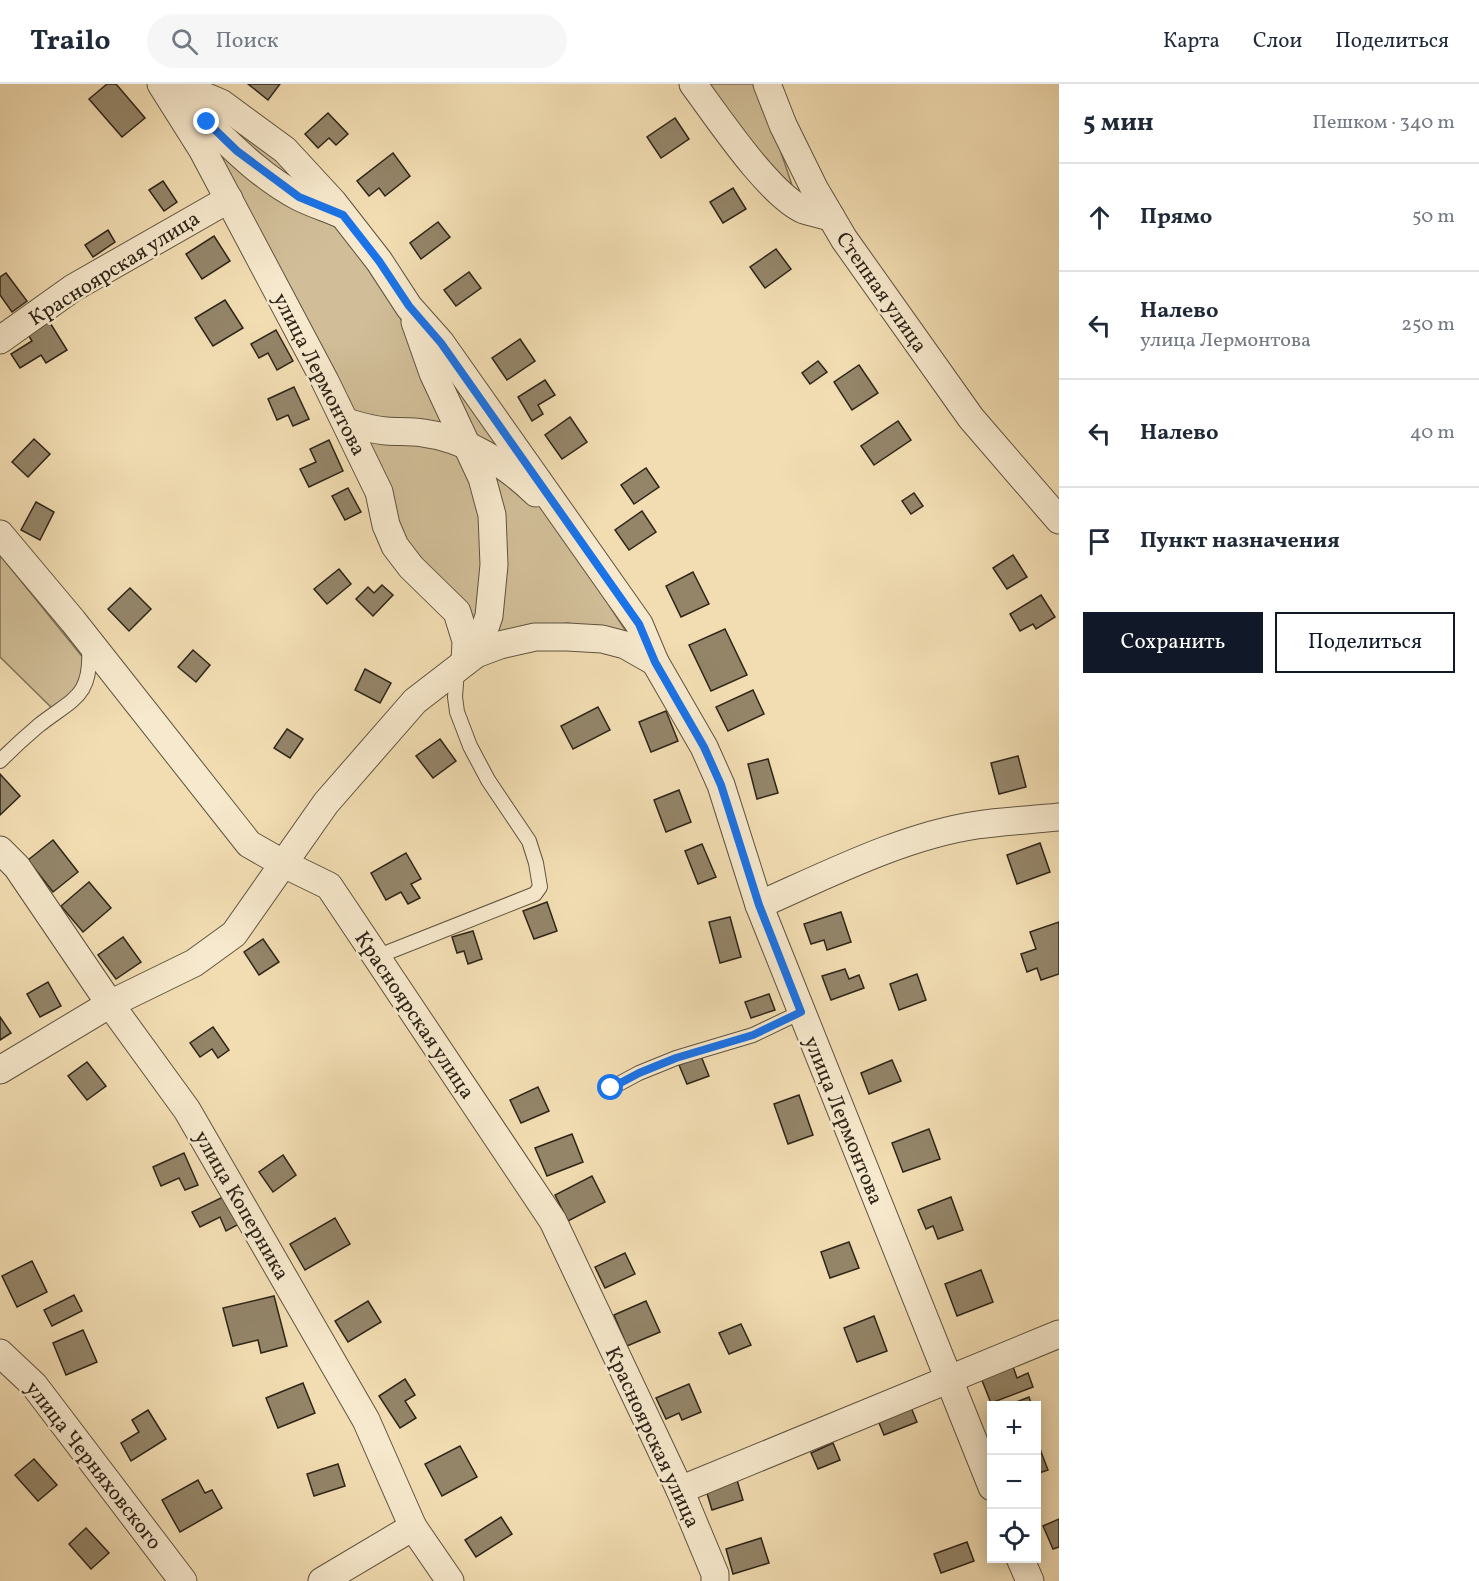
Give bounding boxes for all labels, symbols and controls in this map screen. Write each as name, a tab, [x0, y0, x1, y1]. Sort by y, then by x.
search box	[147, 14, 567, 68]
text: Trailo	[30, 22, 111, 61]
icon: search	[168, 25, 201, 58]
text: Поиск	[216, 26, 279, 57]
text: Карта	[1163, 27, 1220, 56]
text: Слои	[1253, 27, 1302, 56]
text: Поделиться	[1335, 27, 1449, 56]
text: 5 мин	[1083, 105, 1154, 141]
route end	[193, 108, 219, 134]
text: Пешком · 340 m	[1312, 109, 1455, 137]
icon: ahead	[1083, 201, 1116, 234]
text: Прямо	[1140, 202, 1212, 233]
text: 50 m	[1412, 203, 1455, 231]
street label: Красноярская улица	[24, 205, 206, 334]
street label: Степная улица	[828, 226, 933, 359]
street label: улица Лермонтова	[265, 288, 372, 461]
text: Налево	[1140, 296, 1219, 327]
icon: left	[1083, 309, 1116, 342]
text: 250 m	[1401, 311, 1455, 339]
text: улица Лермонтова	[1140, 327, 1311, 355]
icon: left	[1083, 417, 1116, 450]
text: Налево	[1140, 418, 1219, 449]
text: 40 m	[1410, 419, 1455, 447]
icon: arrive	[1083, 525, 1116, 558]
text: Пункт назначения	[1140, 526, 1340, 557]
button: Сохранить	[1083, 612, 1263, 673]
button: Поделиться	[1275, 612, 1455, 673]
street label: Красноярская улица	[347, 926, 481, 1106]
street label: улица Лермонтова	[796, 1032, 890, 1209]
route start	[597, 1074, 623, 1100]
street label: улица Коперника	[186, 1125, 295, 1286]
street label: Красноярская улица	[597, 1342, 706, 1533]
street label: улица Черняховского	[18, 1375, 168, 1556]
map controls	[987, 1401, 1041, 1563]
button: +	[987, 1401, 1041, 1455]
button: −	[987, 1455, 1041, 1509]
button: locate	[987, 1509, 1041, 1563]

